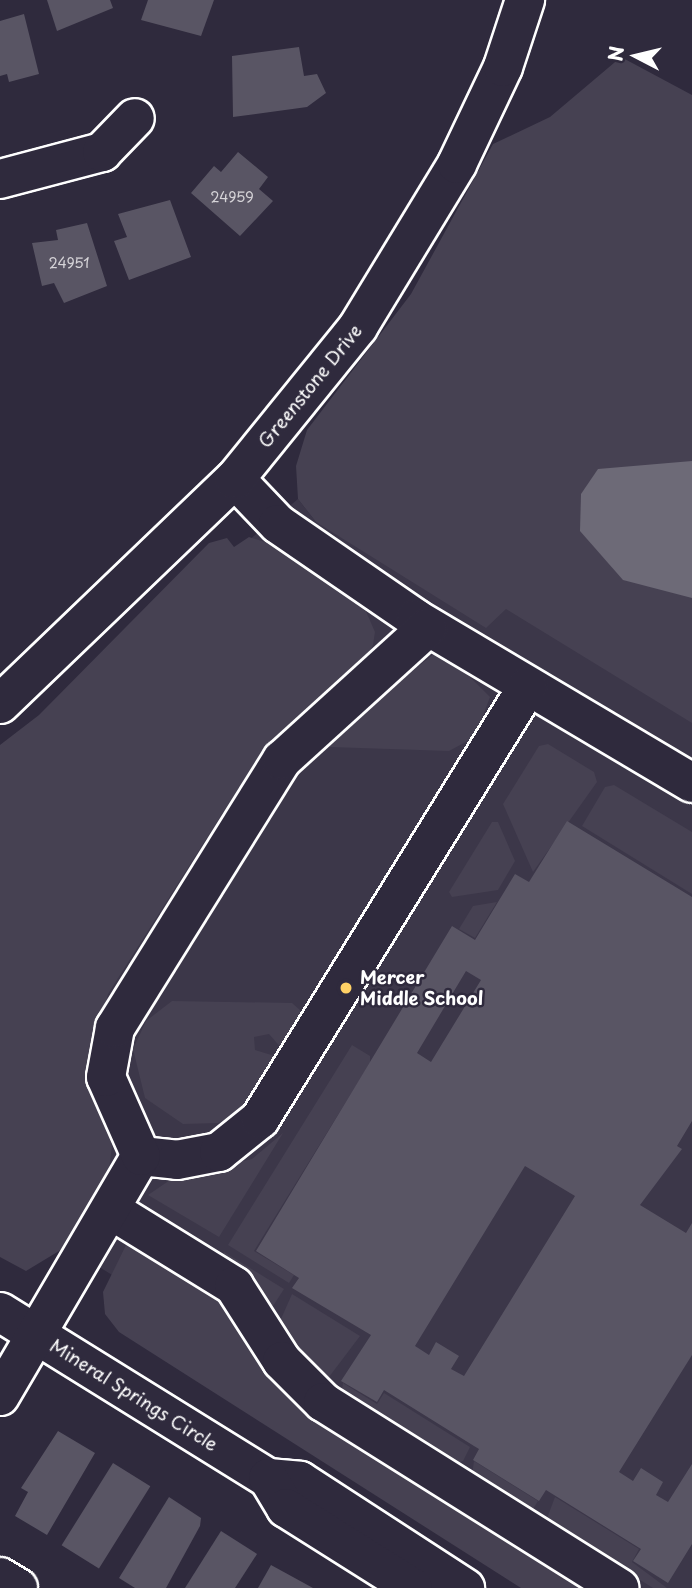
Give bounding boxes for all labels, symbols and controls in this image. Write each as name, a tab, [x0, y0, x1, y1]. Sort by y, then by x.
north arrow	[601, 21, 671, 91]
text: N	[600, 44, 630, 63]
house number: 24959	[210, 189, 254, 205]
house number: 24951	[48, 255, 90, 271]
street label: Greenstone Drive	[254, 320, 366, 452]
place label: Mercer Middle School	[360, 967, 485, 1010]
marker: Mercer Middle School	[338, 980, 354, 996]
street label: Mineral Springs Circle	[46, 1334, 222, 1456]

